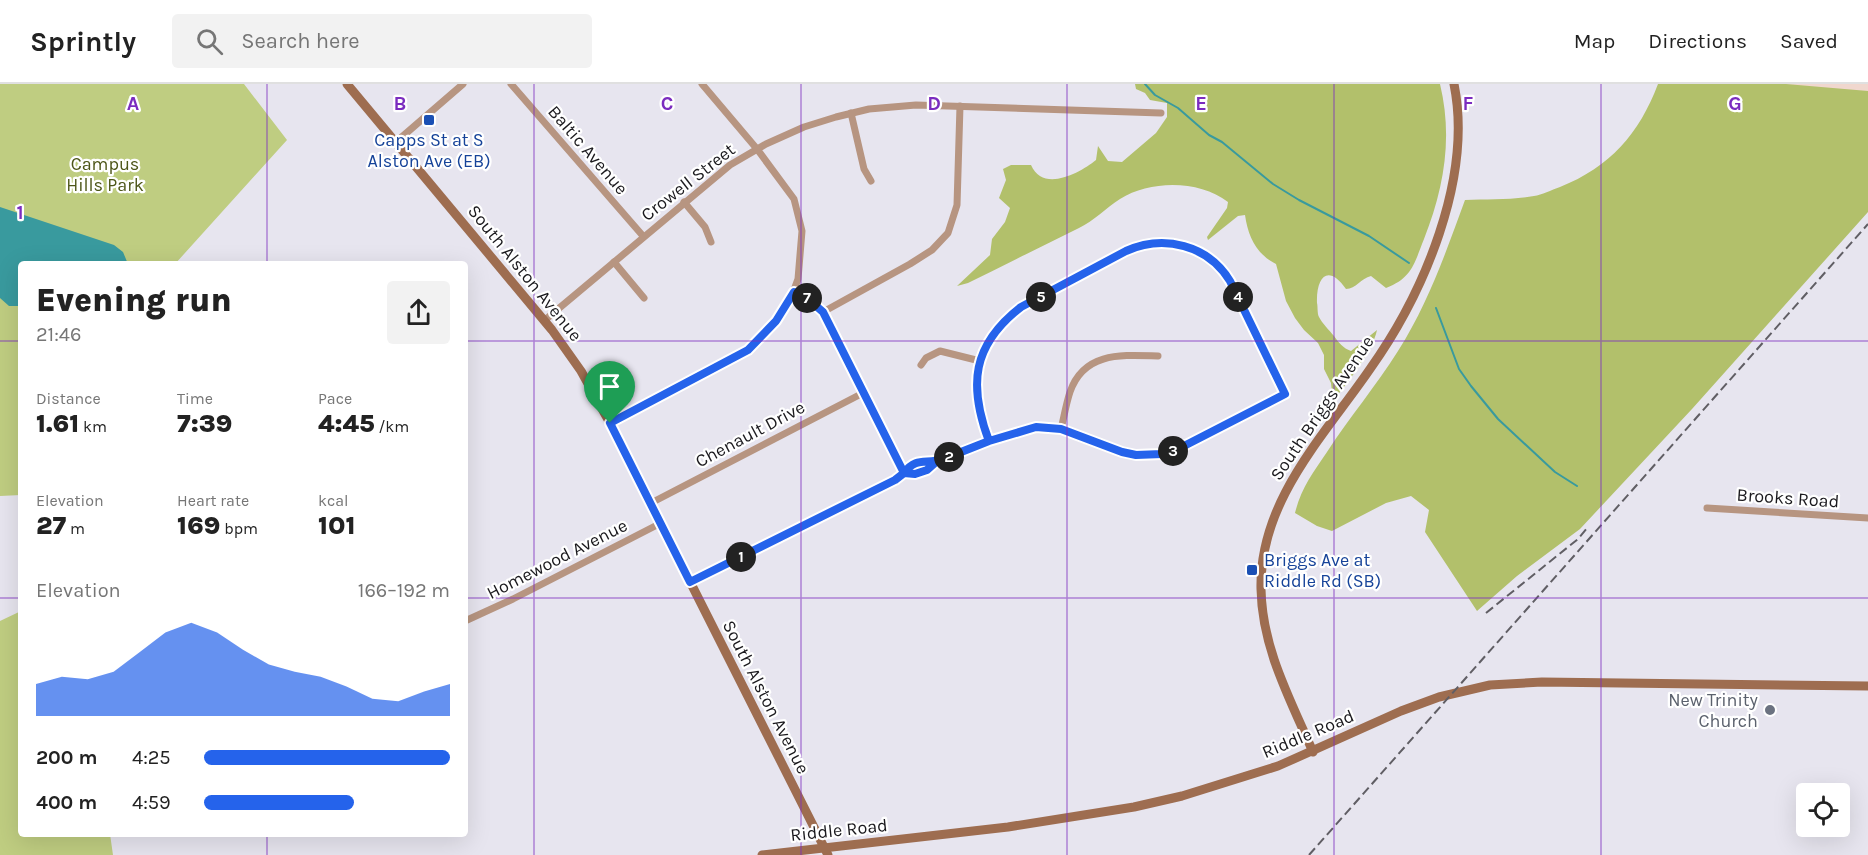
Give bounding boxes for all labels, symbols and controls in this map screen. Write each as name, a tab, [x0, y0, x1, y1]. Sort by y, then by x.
search box	[172, 14, 592, 68]
text: Sprintly	[30, 25, 136, 58]
icon: search	[193, 25, 226, 58]
text: Search here	[241, 28, 360, 54]
text: Map	[1574, 29, 1615, 53]
text: Directions	[1648, 29, 1747, 53]
text: Saved	[1780, 29, 1838, 53]
text: A	[127, 92, 140, 115]
text: B	[394, 92, 406, 115]
text: C	[661, 92, 673, 115]
text: D	[927, 92, 941, 115]
text: E	[1195, 92, 1207, 115]
text: F	[1463, 92, 1474, 115]
text: G	[1728, 92, 1742, 115]
street label: Baltic Avenue	[543, 101, 633, 199]
marker: Capps St at S Alston Ave (EB)	[422, 113, 436, 127]
place label: Capps St at S Alston Ave (EB)	[367, 129, 491, 172]
street label: Crowell Street	[637, 138, 740, 226]
park label: Campus Hills Park	[66, 153, 144, 196]
street label: South Alston Avenue	[463, 200, 587, 346]
text: 1	[16, 201, 24, 224]
text: Evening run	[36, 281, 232, 319]
button: share	[387, 281, 450, 344]
pin: 5	[1026, 282, 1056, 312]
pin: 4	[1223, 282, 1253, 312]
pin: 7	[792, 283, 822, 313]
text: 5	[1036, 287, 1046, 306]
text: 4	[1233, 287, 1243, 306]
text: 7	[803, 288, 811, 307]
text: 21:46	[36, 323, 81, 346]
street label: South Briggs Avenue	[1265, 331, 1379, 485]
pin	[584, 361, 635, 423]
icon: arrive	[593, 370, 626, 403]
text: Distance	[36, 389, 101, 408]
text: Time	[177, 389, 213, 408]
text: Pace	[318, 389, 352, 408]
street label: Chenault Drive	[691, 396, 809, 472]
text: 1.61	[36, 408, 79, 439]
text: 7:39	[177, 408, 232, 439]
text: 4:45	[318, 408, 375, 439]
text: km	[79, 417, 107, 436]
text: /km	[375, 417, 409, 436]
pin: 3	[1158, 436, 1188, 466]
text: 3	[1168, 441, 1178, 460]
pin: 2	[934, 442, 964, 472]
text: 2	[944, 447, 954, 466]
street label: Brooks Road	[1736, 483, 1840, 513]
text: Elevation	[36, 491, 104, 510]
text: Heart rate	[177, 491, 249, 510]
text: kcal	[318, 491, 349, 510]
text: 27	[36, 510, 66, 541]
text: 169	[177, 510, 220, 541]
text: 101	[318, 510, 355, 541]
street label: Homewood Avenue	[483, 514, 631, 604]
text: m	[66, 519, 85, 538]
text: bpm	[220, 519, 258, 538]
pin: 1	[726, 542, 756, 572]
text: 1	[738, 547, 744, 566]
place label: Briggs Ave at Riddle Rd (SB)	[1264, 549, 1381, 592]
marker: Briggs Ave at Riddle Rd (SB)	[1245, 563, 1259, 577]
text: Elevation	[36, 579, 121, 602]
text: 166–192 m	[358, 579, 450, 602]
street label: South Alston Avenue	[718, 617, 814, 777]
place label: New Trinity Church	[1668, 689, 1759, 732]
marker: New Trinity Church	[1763, 703, 1777, 717]
street label: Riddle Road	[1259, 705, 1357, 763]
text: 200 m	[36, 746, 97, 769]
text: 4:25	[132, 746, 171, 769]
map controls	[1796, 783, 1850, 837]
button: locate	[1796, 783, 1850, 837]
text: 400 m	[36, 791, 97, 814]
text: 4:59	[132, 791, 171, 814]
street label: Riddle Road	[789, 814, 889, 846]

